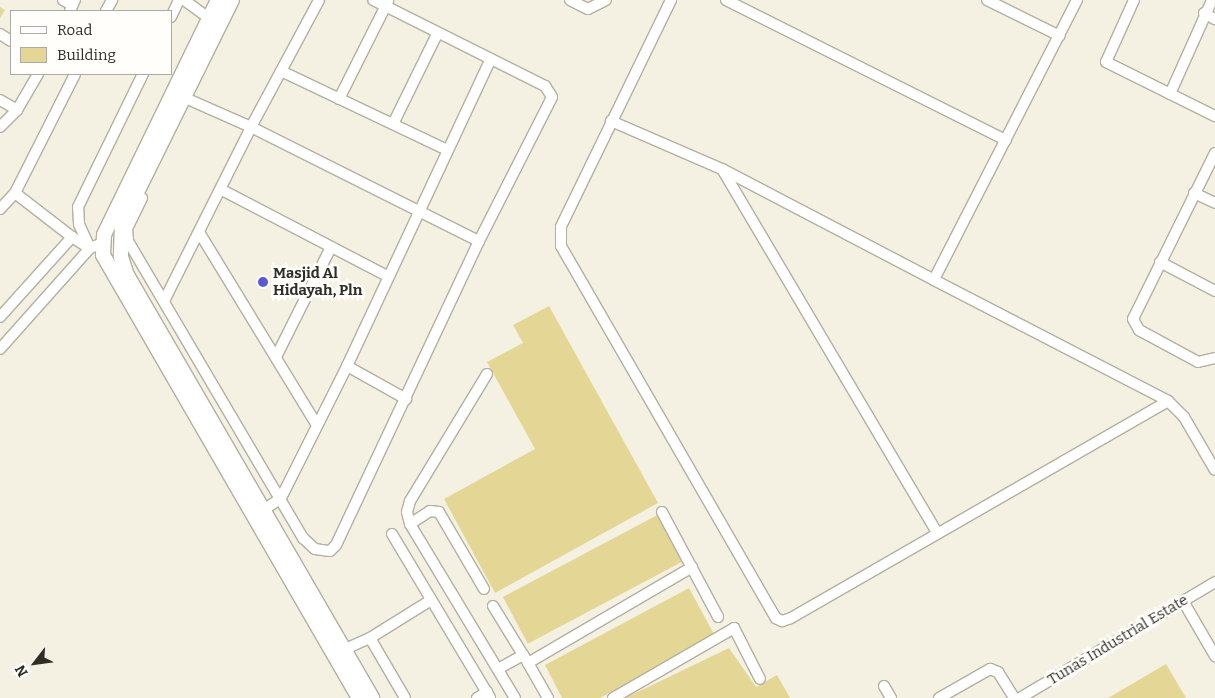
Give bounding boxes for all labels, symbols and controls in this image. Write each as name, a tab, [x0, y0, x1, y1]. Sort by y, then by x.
legend	[10, 10, 172, 75]
text: Road	[57, 21, 92, 39]
text: Building	[57, 46, 116, 64]
place label: Masjid Al Hidayah, Pln	[273, 264, 362, 299]
marker: Masjid Al Hidayah, Pln	[257, 276, 269, 288]
street label: Tunas Industrial Estate	[1045, 591, 1191, 689]
north arrow	[10, 638, 60, 688]
text: N	[12, 662, 32, 680]

